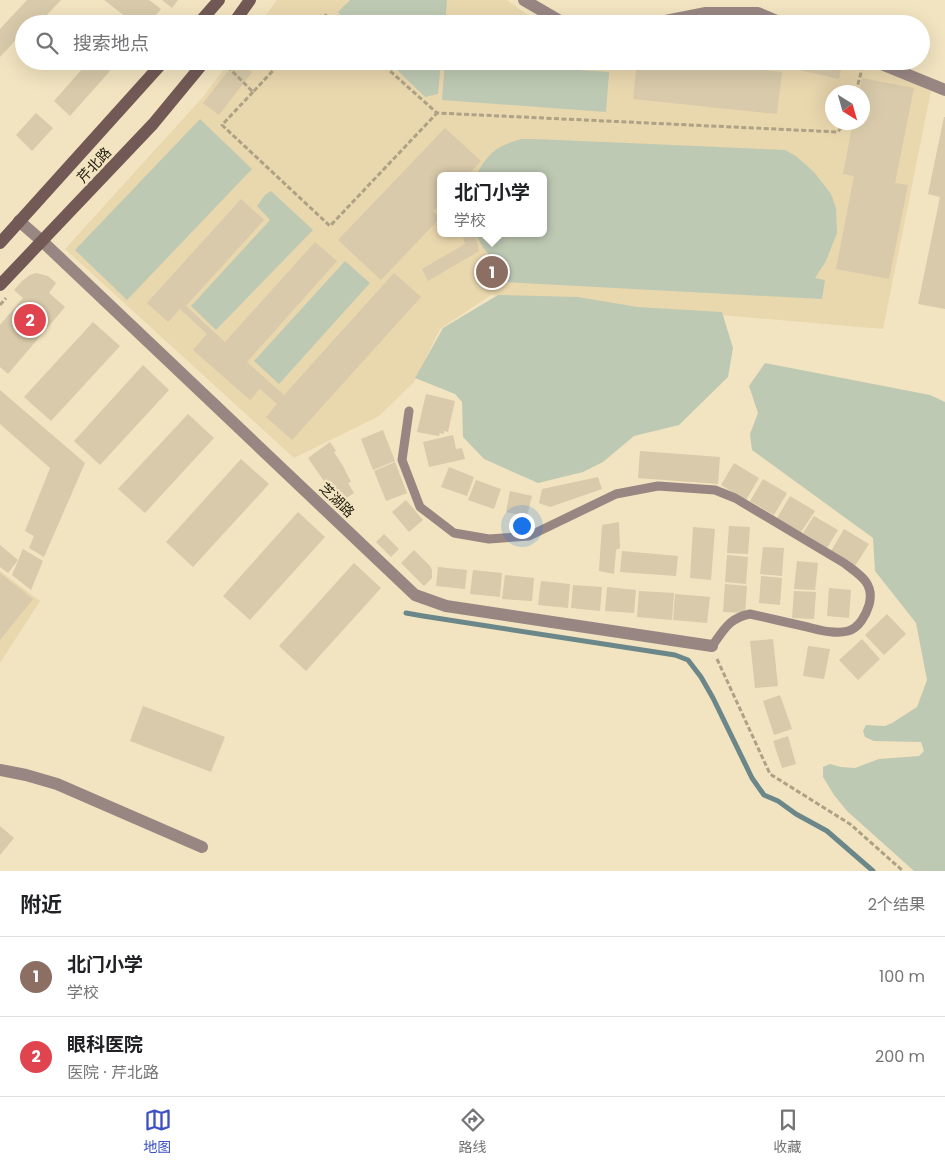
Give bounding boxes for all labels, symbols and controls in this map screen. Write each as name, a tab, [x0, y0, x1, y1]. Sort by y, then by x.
search box	[15, 15, 930, 70]
icon: search	[33, 29, 61, 57]
text: 搜索地点	[73, 30, 149, 57]
north arrow	[825, 85, 870, 130]
street label: 芹北路	[72, 143, 116, 187]
popup	[437, 172, 547, 237]
text: 北门小学	[454, 179, 530, 206]
text: 学校	[454, 209, 486, 232]
pin: 1	[476, 253, 508, 291]
pin: 2	[14, 301, 46, 339]
street label: 芝湖路	[315, 478, 359, 522]
your location	[509, 513, 535, 539]
text: 附近	[20, 890, 62, 919]
text: 2个结果	[868, 893, 925, 916]
text: 北门小学	[67, 951, 143, 978]
text: 1	[33, 965, 39, 988]
text: 100 m	[879, 965, 925, 988]
text: 学校	[67, 981, 99, 1004]
text: 眼科医院	[67, 1031, 143, 1058]
text: 2	[31, 1045, 41, 1068]
text: 200 m	[875, 1045, 925, 1068]
text: 医院 · 芹北路	[67, 1061, 159, 1084]
tab: 地图	[144, 1106, 172, 1158]
tab: 路线	[459, 1106, 487, 1158]
tab: 收藏	[774, 1106, 802, 1158]

